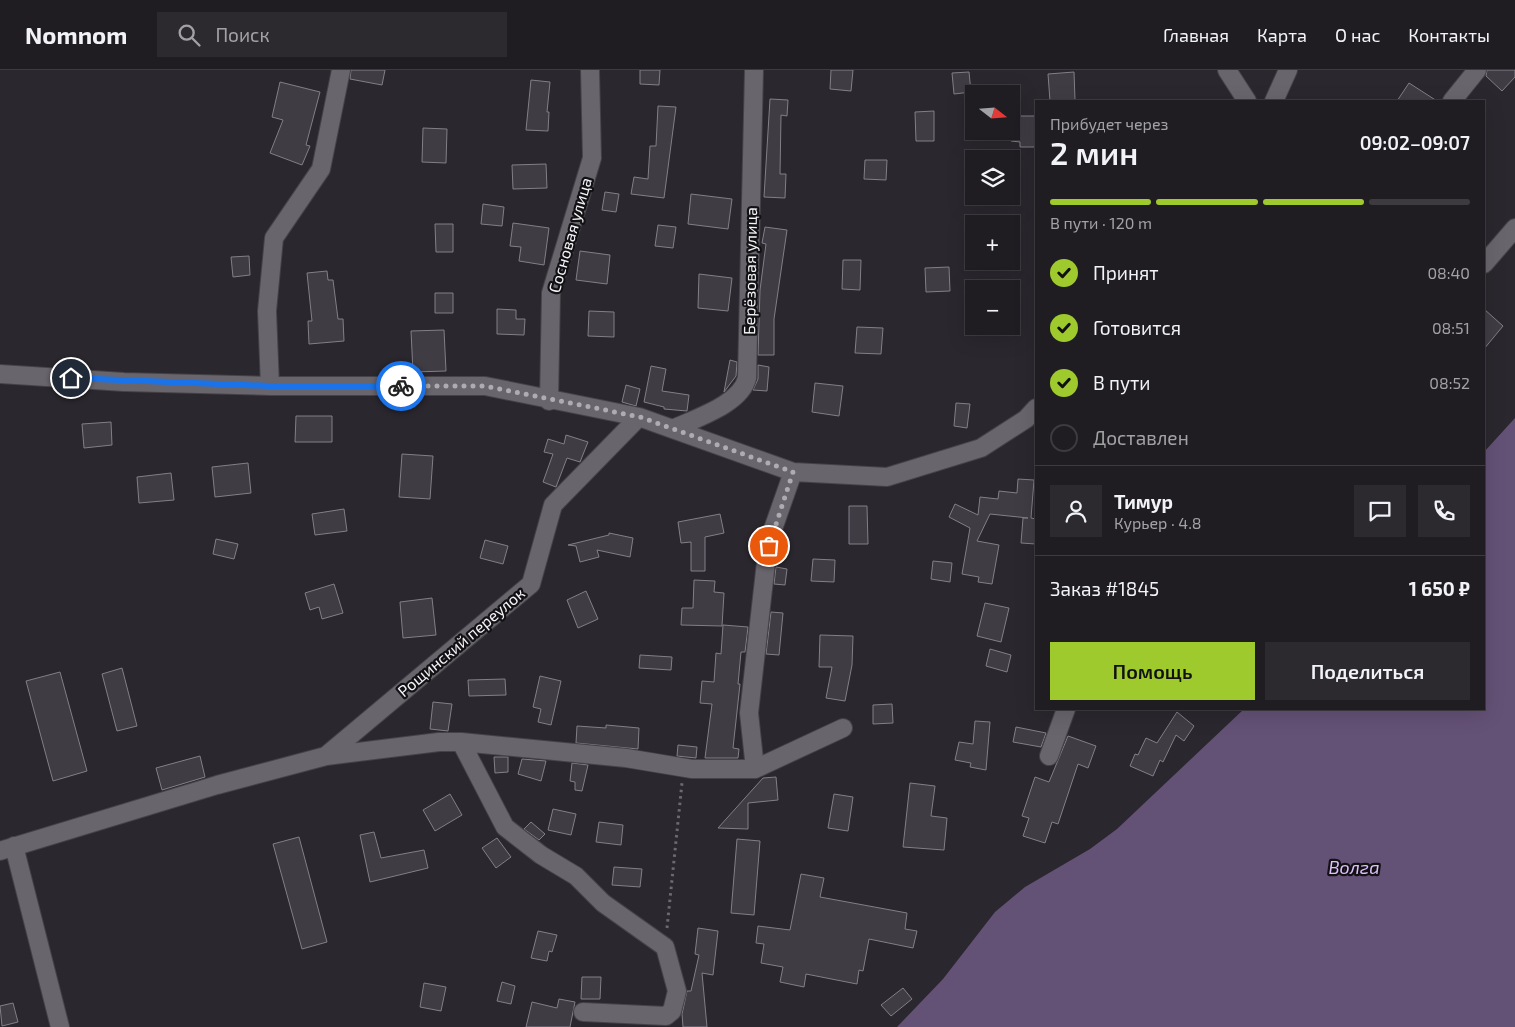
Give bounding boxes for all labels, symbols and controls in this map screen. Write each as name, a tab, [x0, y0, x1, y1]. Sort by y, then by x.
search box	[157, 12, 507, 57]
text: Nomnom	[25, 20, 127, 49]
icon: search	[175, 21, 203, 49]
text: Поиск	[215, 23, 270, 46]
text: Главная	[1163, 24, 1229, 46]
text: Карта	[1257, 24, 1307, 46]
text: О нас	[1335, 24, 1380, 46]
text: Контакты	[1408, 24, 1490, 46]
north arrow	[965, 85, 1020, 140]
map controls	[965, 85, 1020, 335]
text: Прибудет через	[1050, 114, 1168, 133]
text: 09:02–09:07	[1360, 131, 1470, 154]
text: 2 мин	[1050, 133, 1138, 171]
button: layers	[965, 150, 1020, 205]
street label: Сосновая улица	[544, 175, 596, 295]
street label: Берёзовая улица	[739, 207, 761, 335]
text: В пути · 120 m	[1050, 213, 1152, 232]
button: +	[965, 215, 1020, 270]
icon: check	[1050, 259, 1078, 287]
text: Принят	[1093, 261, 1159, 284]
text: 08:40	[1427, 263, 1470, 282]
button: −	[965, 280, 1020, 335]
icon: check	[1050, 314, 1078, 342]
text: Готовится	[1093, 316, 1181, 339]
text: 08:51	[1432, 318, 1470, 337]
pin	[50, 357, 92, 399]
courier	[376, 361, 426, 411]
icon: home	[57, 364, 85, 392]
icon: check	[1050, 369, 1078, 397]
text: В пути	[1093, 371, 1151, 394]
icon: bike	[387, 372, 415, 400]
text: 08:52	[1429, 373, 1470, 392]
text: Доставлен	[1093, 426, 1189, 449]
button: person	[1050, 485, 1102, 537]
button: chat	[1354, 485, 1406, 537]
button: phone	[1418, 485, 1470, 537]
text: Тимур	[1114, 490, 1173, 513]
text: Курьер · 4.8	[1114, 513, 1202, 532]
pin	[748, 525, 790, 567]
icon: bag	[755, 532, 783, 560]
text: Заказ #1845	[1050, 577, 1159, 600]
text: 1 650 ₽	[1409, 577, 1470, 600]
street label: Рощинский переулок	[393, 583, 529, 701]
button: Помощь	[1050, 642, 1255, 700]
button: Поделиться	[1265, 642, 1470, 700]
water label: Волга	[1329, 856, 1380, 878]

